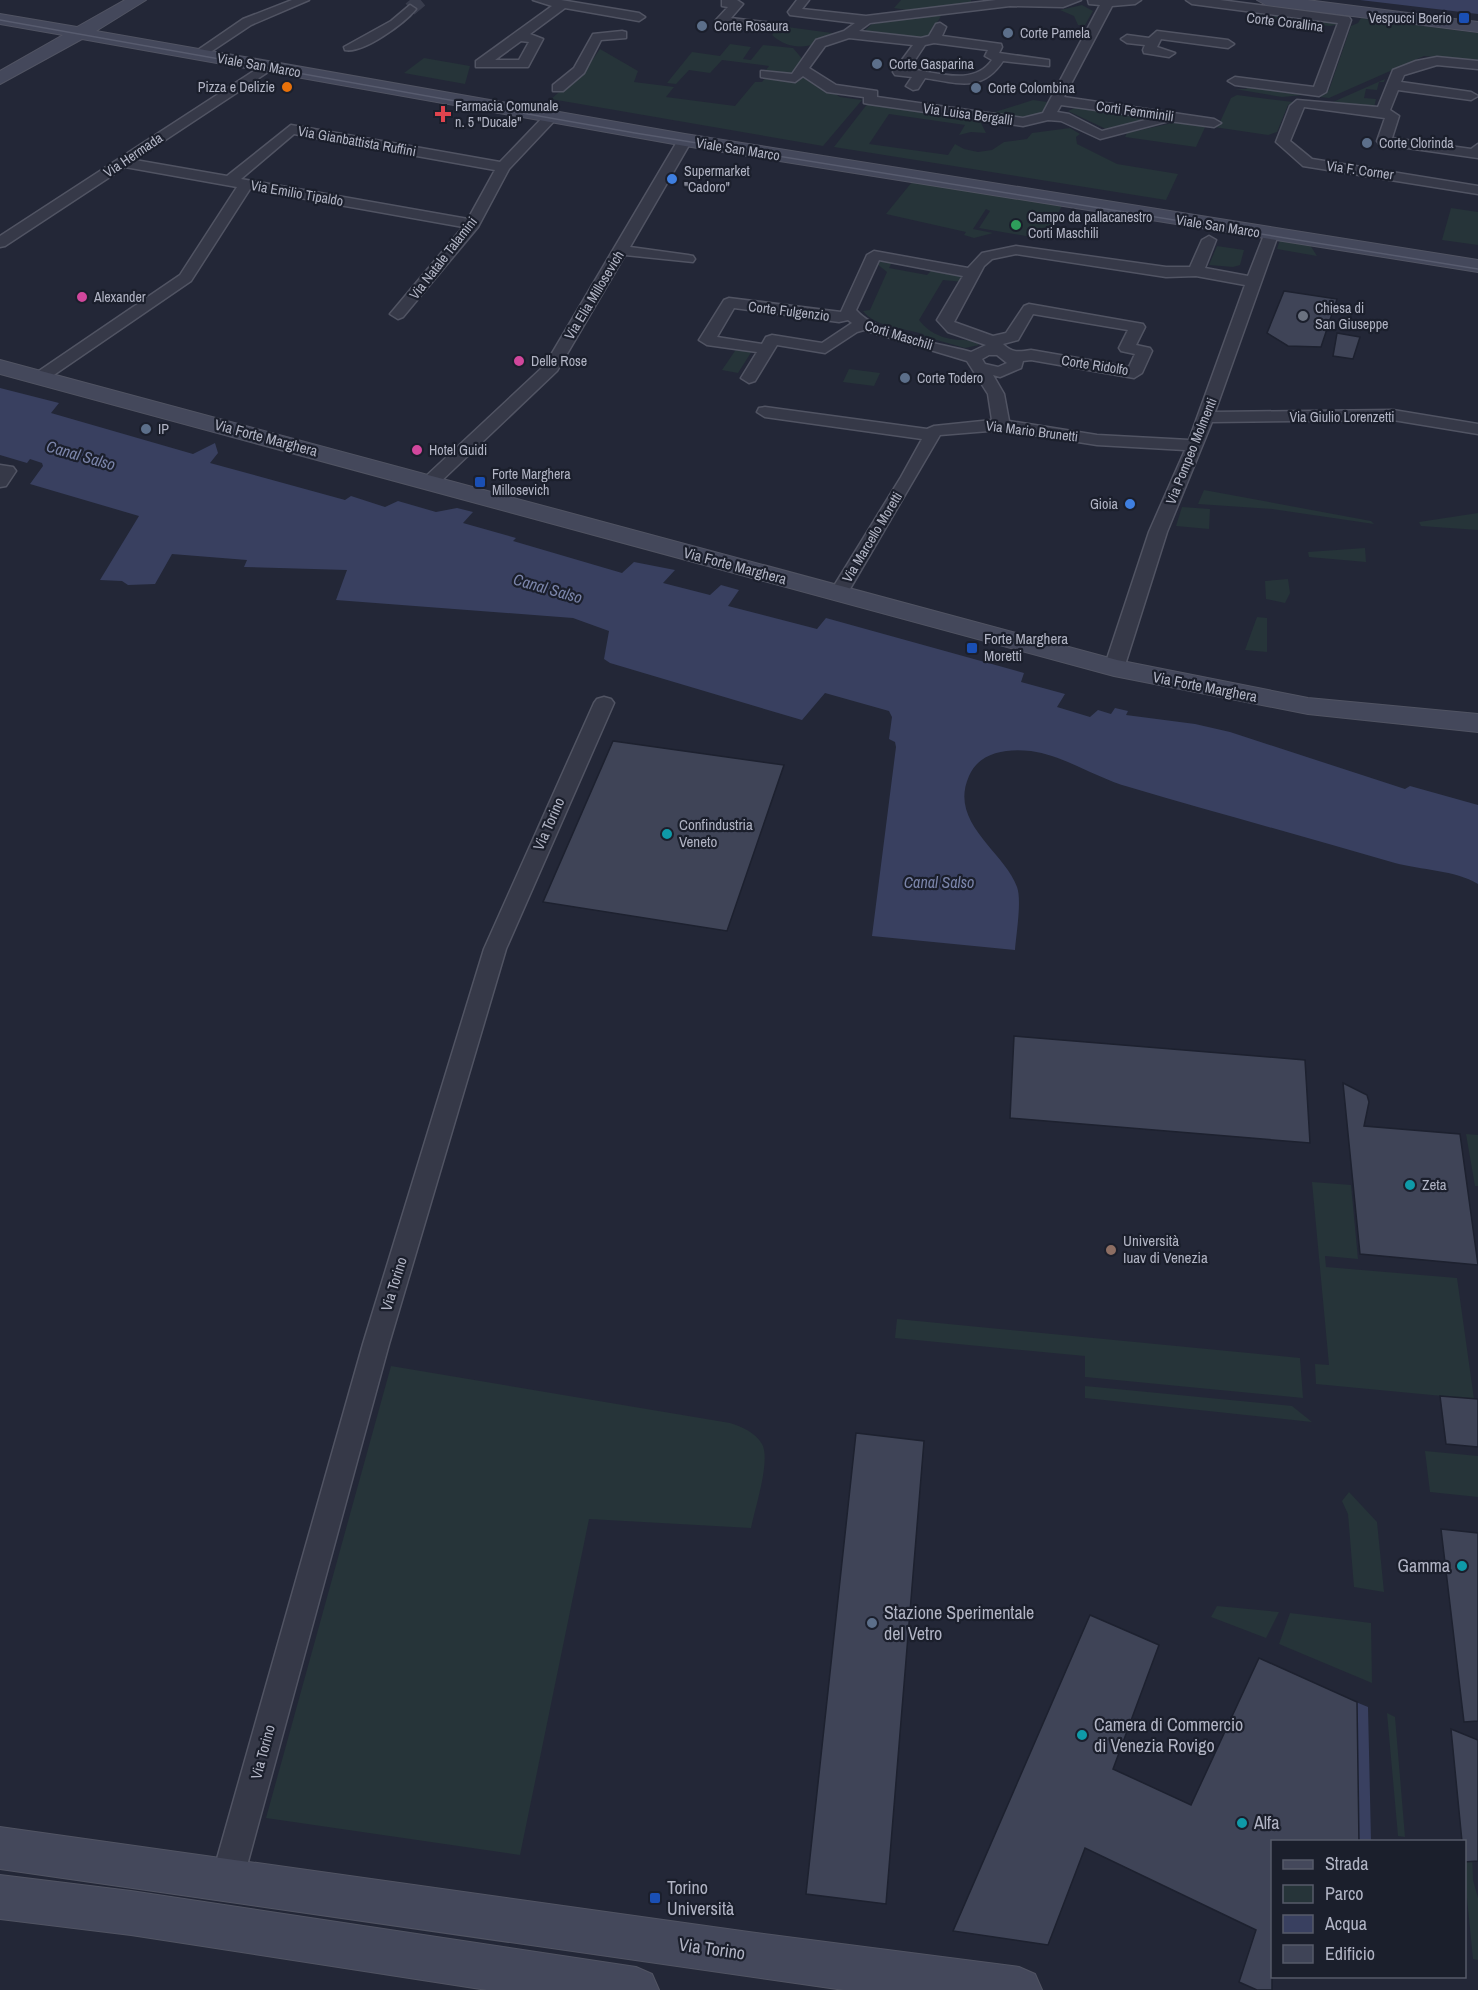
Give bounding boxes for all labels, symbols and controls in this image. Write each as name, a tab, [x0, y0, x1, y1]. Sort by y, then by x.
street label: Corte Corallina	[1246, 8, 1325, 36]
place label: Vespucci Boerio	[1368, 9, 1452, 27]
marker: Vespucci Boerio	[1457, 11, 1471, 25]
place label: Corte Rosaura	[714, 17, 789, 35]
marker: Corte Rosaura	[695, 19, 709, 33]
place label: Corte Pamela	[1020, 24, 1091, 42]
marker: Corte Pamela	[1001, 26, 1015, 40]
street label: Viale San Marco	[216, 49, 302, 81]
place label: Corte Gasparina	[889, 55, 974, 73]
marker: Corte Gasparina	[870, 57, 884, 71]
place label: Pizza e Delizie	[198, 78, 275, 96]
place label: Corte Colombina	[988, 79, 1075, 97]
marker: Pizza e Delizie	[280, 80, 294, 94]
marker: Corte Colombina	[969, 81, 983, 95]
place label: Farmacia Comunale n. 5 "Ducale"	[455, 97, 558, 131]
street label: Corti Femminili	[1095, 97, 1175, 125]
street label: Via Luisa Bergalli	[922, 99, 1014, 129]
marker: Farmacia Comunale n. 5 "Ducale"	[436, 107, 450, 121]
street label: Via Gianbattista Ruffini	[297, 122, 417, 160]
street label: Via Hermada	[100, 128, 166, 181]
street label: Viale San Marco	[695, 133, 781, 165]
place label: Corte Clorinda	[1379, 134, 1454, 152]
marker: Corte Clorinda	[1360, 136, 1374, 150]
street label: Via F. Corner	[1325, 156, 1395, 184]
place label: Supermarket "Cadoro"	[684, 162, 750, 196]
marker: Supermarket "Cadoro"	[665, 172, 679, 186]
street label: Via Emilio Tipaldo	[249, 176, 345, 210]
place label: Campo da pallacanestro Corti Maschili	[1028, 208, 1152, 242]
street label: Viale San Marco	[1175, 210, 1261, 242]
street label: Via Natale Talamini	[405, 213, 481, 303]
marker: Campo da pallacanestro Corti Maschili	[1009, 218, 1023, 232]
street label: Via Elia Millosevich	[560, 247, 628, 343]
place label: Alexander	[93, 288, 146, 306]
marker: Alexander	[75, 290, 89, 304]
street label: Corte Fulgenzio	[747, 297, 831, 325]
place label: Chiesa di San Giuseppe	[1315, 299, 1388, 333]
marker: Chiesa di San Giuseppe	[1296, 309, 1310, 323]
street label: Corti Maschili	[863, 316, 935, 354]
street label: Corte Ridolfo	[1060, 351, 1130, 379]
place label: Delle Rose	[531, 352, 587, 370]
marker: Delle Rose	[512, 354, 526, 368]
place label: Corte Todero	[917, 369, 983, 387]
marker: Corte Todero	[898, 371, 912, 385]
street label: Via Pompeo Molmenti	[1161, 395, 1221, 507]
street label: Via Giulio Lorenzetti	[1289, 408, 1395, 426]
street label: Via Forte Marghera	[212, 414, 320, 461]
street label: Via Mario Brunetti	[985, 416, 1079, 446]
place label: IP	[158, 420, 169, 438]
marker: IP	[139, 422, 153, 436]
water label: Canal Salso	[44, 435, 118, 475]
place label: Hotel Guidi	[429, 441, 487, 459]
marker: Hotel Guidi	[410, 443, 424, 457]
place label: Forte Marghera Millosevich	[492, 465, 571, 499]
marker: Forte Marghera Millosevich	[473, 475, 487, 489]
street label: Via Marcello Moretti	[838, 488, 906, 586]
place label: Gioia	[1090, 495, 1119, 513]
marker: Gioia	[1123, 497, 1137, 511]
street label: Via Forte Marghera	[681, 542, 789, 589]
water label: Canal Salso	[511, 568, 585, 608]
place label: Forte Marghera Moretti	[984, 628, 1068, 666]
marker: Forte Marghera Moretti	[965, 641, 979, 655]
street label: Via Forte Marghera	[1151, 666, 1259, 707]
street label: Via Torino	[528, 794, 570, 853]
place label: Confindustria Veneto	[679, 814, 753, 852]
marker: Confindustria Veneto	[660, 827, 674, 841]
water label: Canal Salso	[904, 871, 974, 893]
place label: Zeta	[1422, 1174, 1447, 1195]
marker: Zeta	[1403, 1178, 1417, 1192]
place label: Università Iuav di Venezia	[1123, 1230, 1208, 1268]
marker: Università Iuav di Venezia	[1104, 1243, 1118, 1257]
street label: Via Torino	[375, 1254, 412, 1314]
place label: Gamma	[1398, 1553, 1450, 1578]
marker: Gamma	[1455, 1559, 1469, 1573]
place label: Stazione Sperimentale del Vetro	[884, 1600, 1034, 1646]
marker: Stazione Sperimentale del Vetro	[865, 1616, 879, 1630]
place label: Camera di Commercio di Venezia Rovigo	[1094, 1712, 1243, 1758]
street label: Via Torino	[245, 1722, 280, 1781]
marker: Camera di Commercio di Venezia Rovigo	[1075, 1728, 1089, 1742]
place label: Alfa	[1253, 1810, 1279, 1835]
marker: Alfa	[1235, 1816, 1249, 1830]
legend	[1271, 1840, 1466, 1978]
text: Strada	[1325, 1851, 1369, 1876]
place label: Torino Università	[667, 1875, 734, 1921]
text: Parco	[1325, 1881, 1364, 1906]
marker: Torino Università	[648, 1891, 662, 1905]
text: Acqua	[1324, 1911, 1367, 1936]
street label: Via Torino	[677, 1931, 747, 1966]
text: Edificio	[1325, 1941, 1375, 1966]

